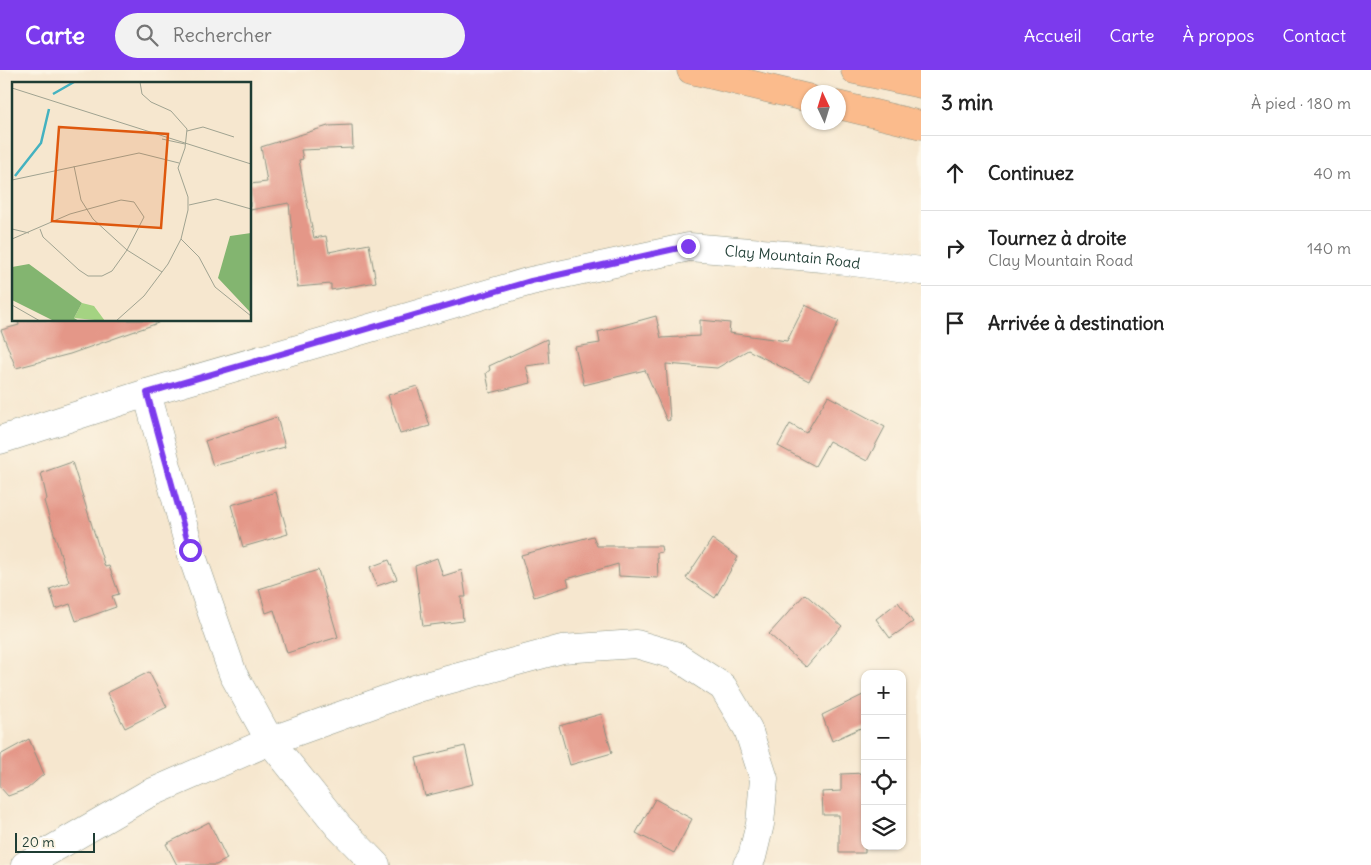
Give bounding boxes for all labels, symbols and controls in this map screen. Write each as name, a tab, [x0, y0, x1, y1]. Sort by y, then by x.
search box	[115, 13, 465, 58]
text: Carte	[25, 20, 85, 50]
icon: search	[133, 21, 161, 49]
text: Rechercher	[173, 23, 272, 47]
text: Accueil	[1024, 24, 1082, 47]
text: Carte	[1110, 24, 1155, 47]
text: À propos	[1183, 24, 1254, 47]
text: Contact	[1282, 24, 1346, 47]
inset map	[12, 82, 251, 321]
north arrow	[801, 85, 846, 130]
text: 3 min	[941, 89, 993, 116]
text: À pied · 180 m	[1251, 93, 1351, 113]
icon: ahead	[941, 159, 969, 187]
text: Continuez	[988, 161, 1074, 185]
text: 40 m	[1313, 163, 1351, 183]
text: Tournez à droite	[988, 226, 1127, 250]
icon: right	[941, 234, 969, 262]
route end	[677, 235, 700, 258]
text: 140 m	[1307, 238, 1351, 258]
street label: Clay Mountain Road	[724, 240, 862, 272]
text: Clay Mountain Road	[988, 250, 1133, 270]
icon: arrive	[941, 309, 969, 337]
text: Arrivée à destination	[988, 311, 1164, 335]
route start	[179, 539, 202, 562]
map controls	[861, 670, 906, 850]
button: +	[861, 670, 906, 715]
button: −	[861, 715, 906, 760]
button: locate	[861, 760, 906, 805]
button: layers	[861, 805, 906, 850]
scale bar	[15, 830, 95, 853]
text: 20 m	[22, 833, 55, 851]

